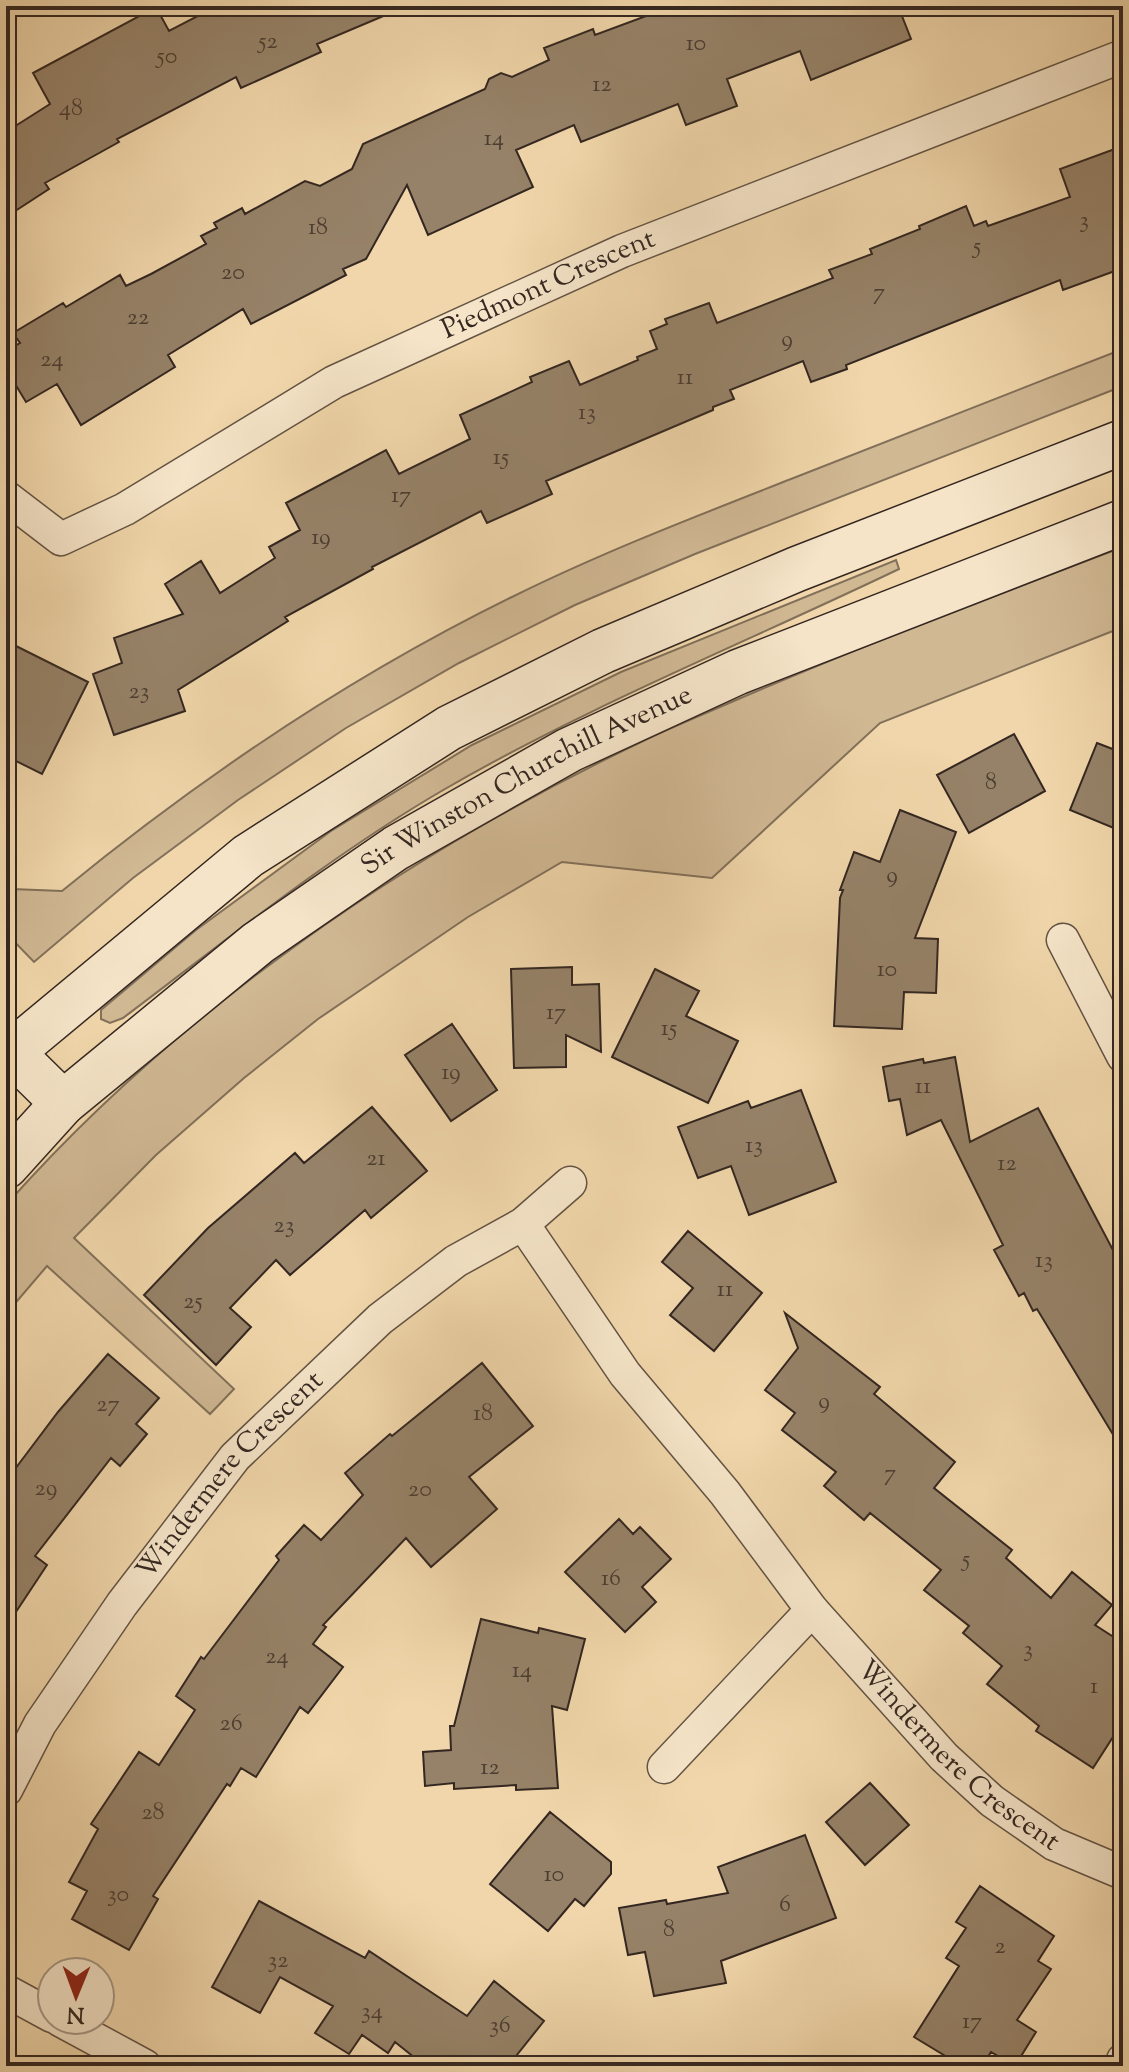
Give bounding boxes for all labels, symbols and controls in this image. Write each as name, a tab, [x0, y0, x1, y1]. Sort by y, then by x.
house number: 52	[256, 25, 278, 59]
house number: 10	[686, 27, 706, 61]
house number: 50	[155, 40, 177, 74]
house number: 12	[592, 68, 612, 102]
house number: 48	[59, 92, 83, 126]
house number: 14	[484, 122, 504, 156]
house number: 3	[1079, 204, 1089, 238]
house number: 18	[308, 211, 328, 245]
street label: Piedmont Crescent	[435, 220, 662, 350]
house number: 5	[971, 230, 981, 264]
house number: 20	[221, 256, 245, 290]
house number: 7	[873, 276, 885, 310]
house number: 22	[127, 301, 149, 335]
house number: 9	[781, 323, 793, 357]
house number: 24	[40, 343, 64, 377]
house number: 11	[677, 361, 693, 395]
house number: 13	[578, 396, 596, 430]
house number: 15	[493, 441, 509, 475]
house number: 17	[391, 479, 411, 513]
house number: 19	[311, 521, 331, 555]
house number: 23	[129, 675, 149, 709]
street label: Sir Winston Churchill Avenue	[353, 676, 699, 886]
house number: 8	[985, 766, 997, 800]
house number: 9	[886, 859, 898, 893]
house number: 10	[877, 953, 897, 987]
house number: 17	[546, 996, 566, 1030]
house number: 15	[661, 1012, 677, 1046]
house number: 19	[441, 1056, 461, 1090]
house number: 11	[915, 1070, 931, 1104]
house number: 13	[745, 1129, 763, 1163]
house number: 21	[366, 1142, 386, 1176]
house number: 12	[997, 1147, 1017, 1181]
house number: 23	[274, 1209, 294, 1243]
house number: 13	[1035, 1244, 1053, 1278]
house number: 11	[717, 1273, 733, 1307]
house number: 25	[183, 1285, 203, 1319]
street label: Windermere Crescent	[128, 1362, 333, 1588]
house number: 9	[818, 1385, 830, 1419]
house number: 27	[96, 1388, 120, 1422]
house number: 18	[473, 1397, 493, 1431]
house number: 7	[884, 1457, 896, 1491]
house number: 29	[35, 1472, 57, 1506]
house number: 20	[408, 1473, 432, 1507]
house number: 5	[960, 1543, 970, 1577]
house number: 16	[601, 1562, 621, 1596]
house number: 3	[1023, 1633, 1033, 1667]
house number: 24	[265, 1640, 289, 1674]
street label: Windermere Crescent	[847, 1652, 1068, 1862]
house number: 14	[512, 1654, 532, 1688]
house number: 1	[1090, 1670, 1098, 1704]
house number: 26	[219, 1707, 243, 1741]
house number: 12	[480, 1751, 500, 1785]
house number: 28	[141, 1796, 165, 1830]
house number: 10	[544, 1858, 564, 1892]
house number: 30	[107, 1878, 129, 1912]
house number: 6	[779, 1888, 791, 1922]
house number: 8	[663, 1913, 675, 1947]
house number: 2	[994, 1930, 1006, 1964]
house number: 32	[268, 1944, 288, 1978]
north arrow	[36, 1956, 116, 2036]
house number: 34	[361, 1995, 383, 2029]
text: N	[66, 1997, 85, 2029]
house number: 17	[962, 2005, 982, 2039]
house number: 36	[489, 2009, 511, 2043]

